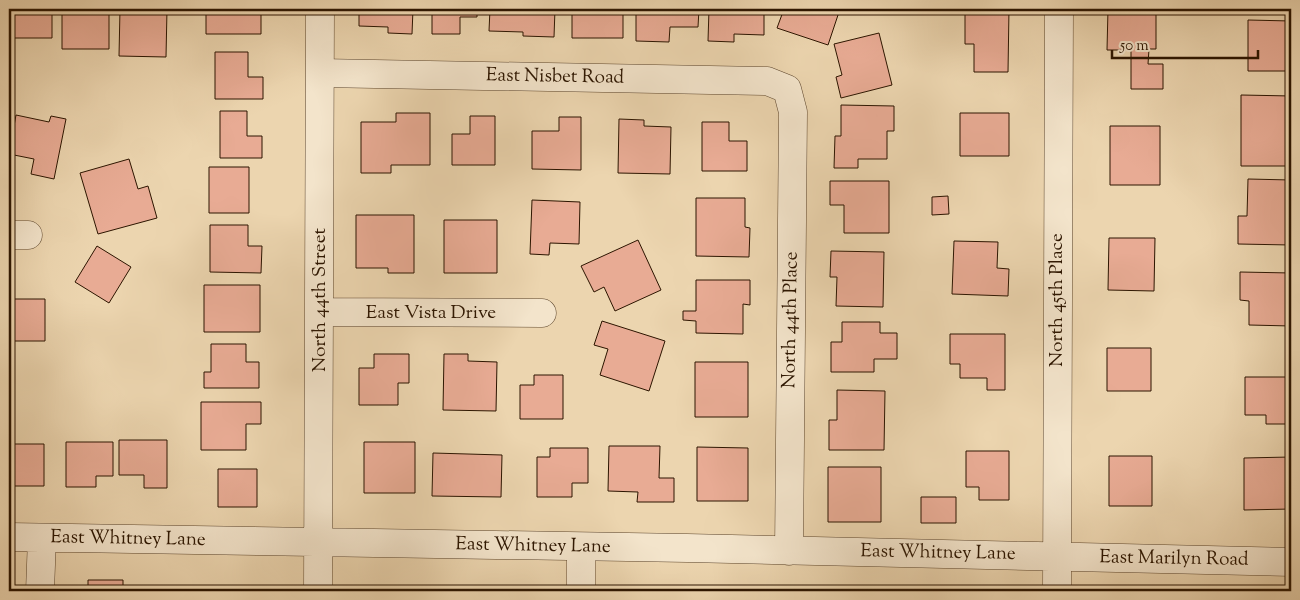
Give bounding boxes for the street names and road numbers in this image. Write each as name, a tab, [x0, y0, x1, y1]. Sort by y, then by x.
street label: East Nisbet Road	[486, 62, 625, 92]
street label: North 44th Street	[307, 228, 334, 372]
street label: North 45th Place	[1044, 233, 1071, 367]
street label: North 44th Place	[776, 251, 806, 389]
street label: East Vista Drive	[366, 300, 496, 327]
street label: East Whitney Lane	[50, 524, 206, 554]
street label: East Whitney Lane	[455, 531, 611, 561]
street label: East Whitney Lane	[860, 538, 1016, 568]
street label: East Marilyn Road	[1099, 544, 1249, 574]

